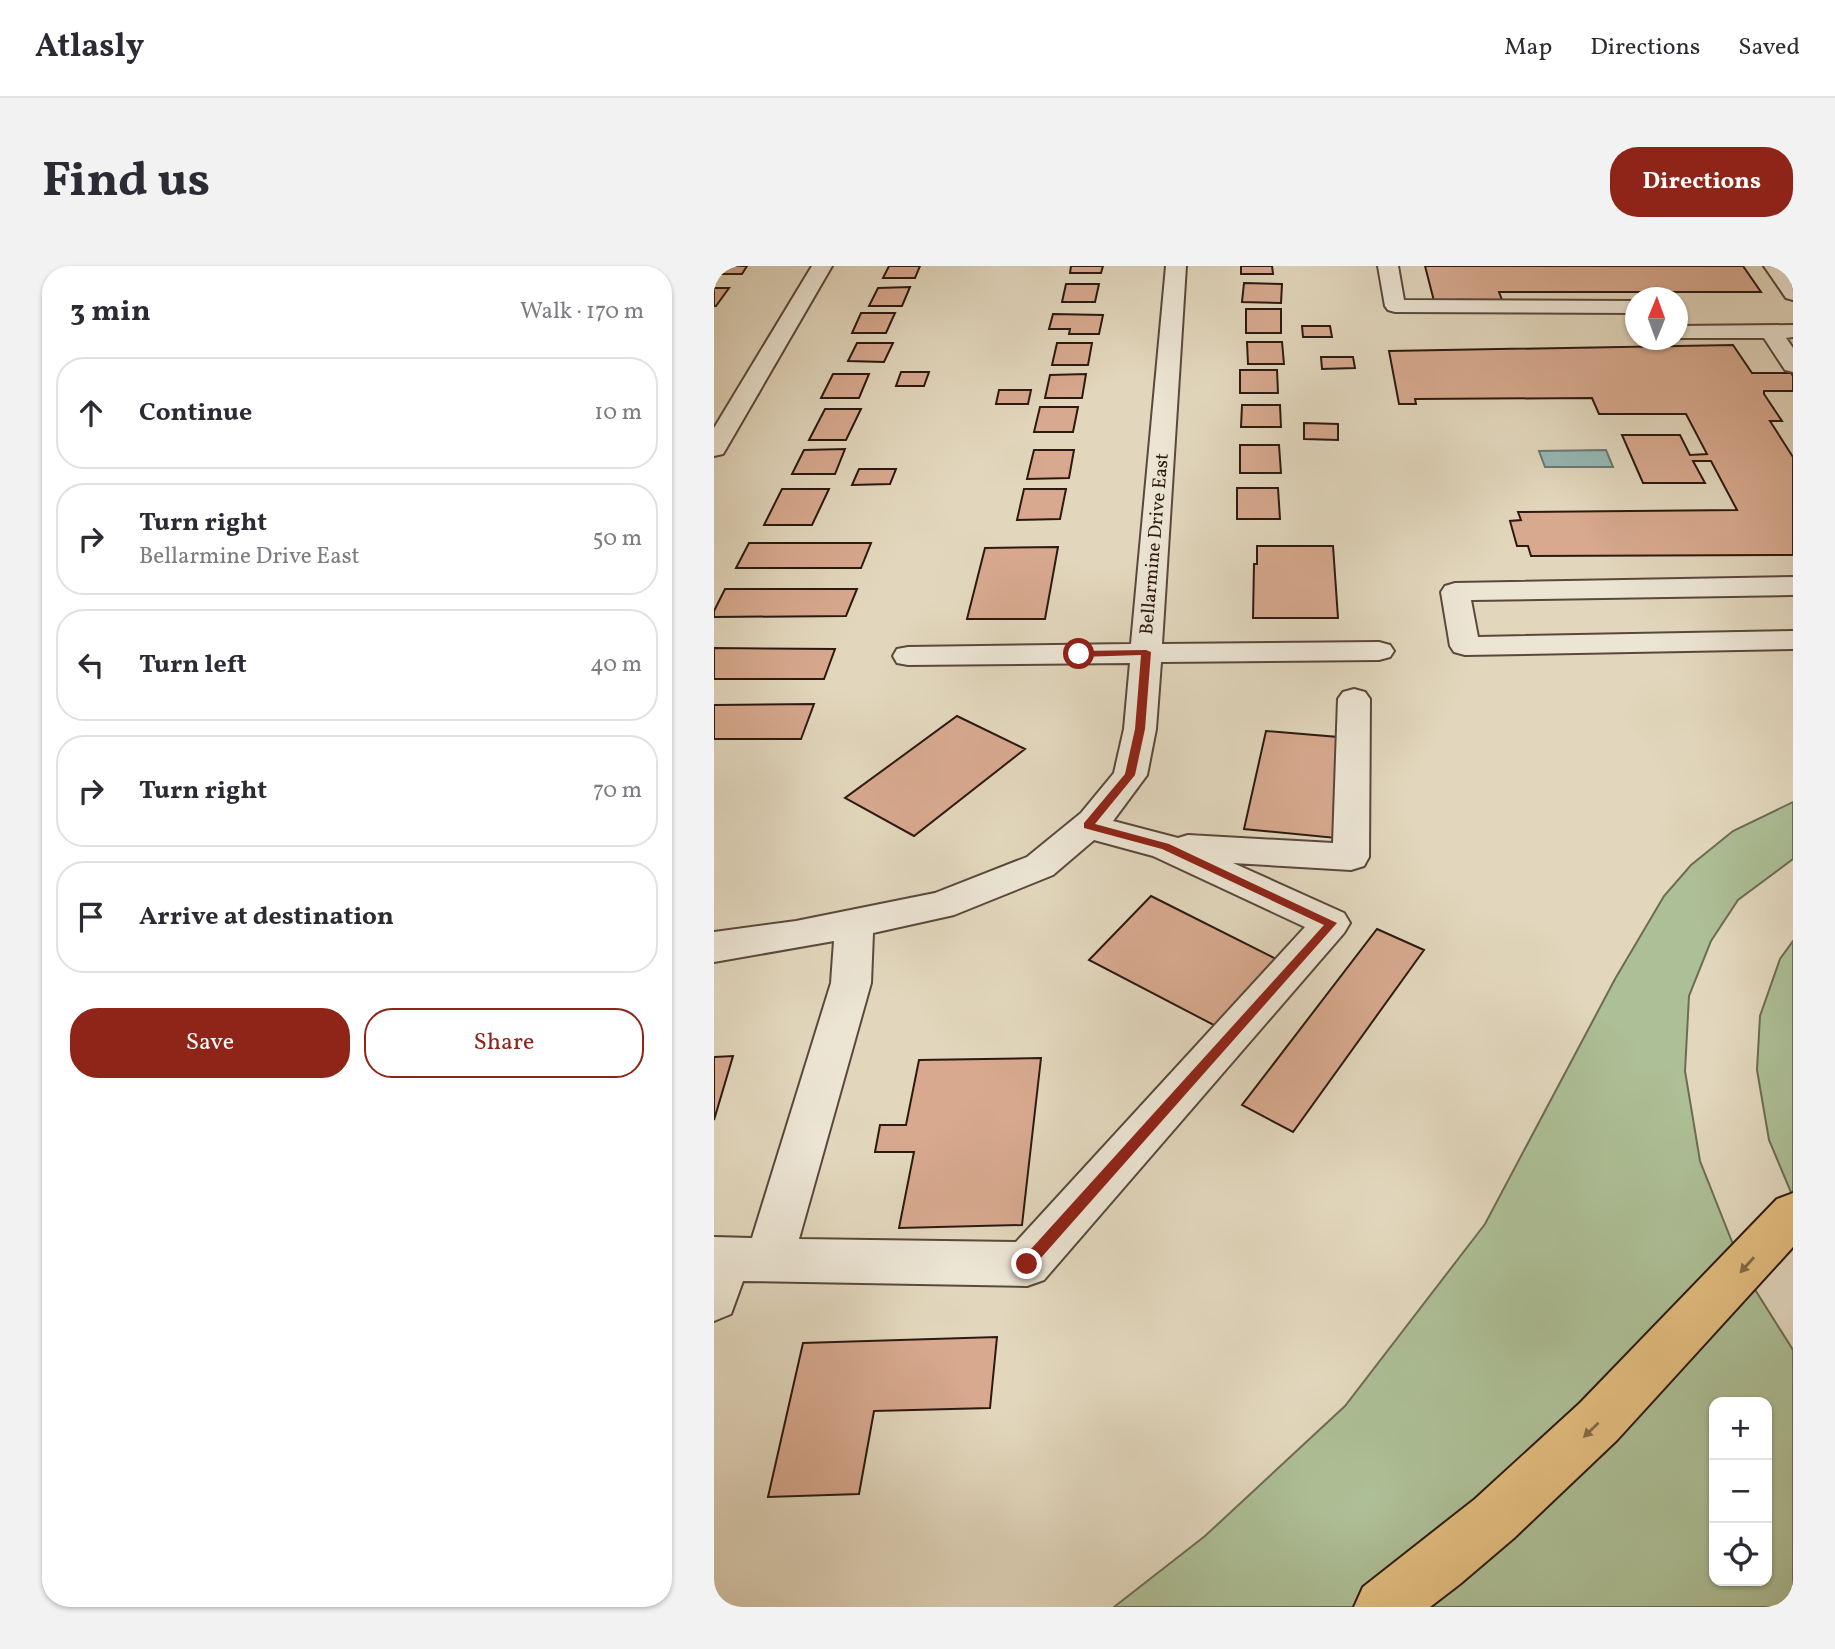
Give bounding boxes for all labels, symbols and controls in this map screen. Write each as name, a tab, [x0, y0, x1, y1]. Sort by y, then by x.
text: Atlasly	[35, 25, 144, 71]
text: Map	[1504, 31, 1552, 65]
text: Directions	[1590, 31, 1700, 65]
text: Saved	[1738, 31, 1800, 65]
button: Directions	[1610, 147, 1793, 217]
text: Find us	[42, 148, 210, 217]
north arrow	[1625, 287, 1688, 350]
text: 3 min	[70, 291, 151, 333]
text: Walk · 170 m	[520, 296, 644, 328]
icon: ahead	[72, 394, 110, 432]
text: Continue	[139, 395, 252, 431]
text: 10 m	[594, 397, 642, 429]
street label: Bellarmine Drive East	[1134, 452, 1176, 636]
text: Turn right	[139, 505, 267, 541]
icon: right	[72, 520, 110, 558]
text: 50 m	[593, 523, 642, 555]
text: Bellarmine Drive East	[139, 541, 360, 573]
route start	[1063, 638, 1094, 669]
icon: left	[72, 646, 110, 684]
text: Turn left	[139, 647, 247, 683]
text: 40 m	[590, 649, 642, 681]
icon: right	[72, 772, 110, 810]
text: Turn right	[139, 773, 267, 809]
text: 70 m	[593, 775, 642, 807]
icon: arrive	[72, 898, 110, 936]
text: Arrive at destination	[139, 899, 394, 935]
button: Save	[70, 1008, 350, 1078]
button: Share	[364, 1008, 644, 1078]
route end	[1011, 1248, 1042, 1279]
one-way arrow	[1739, 1256, 1755, 1274]
map controls	[1709, 1397, 1772, 1586]
button: +	[1709, 1397, 1772, 1460]
one-way arrow	[1582, 1421, 1599, 1438]
button: −	[1709, 1460, 1772, 1523]
button: locate	[1709, 1523, 1772, 1586]

